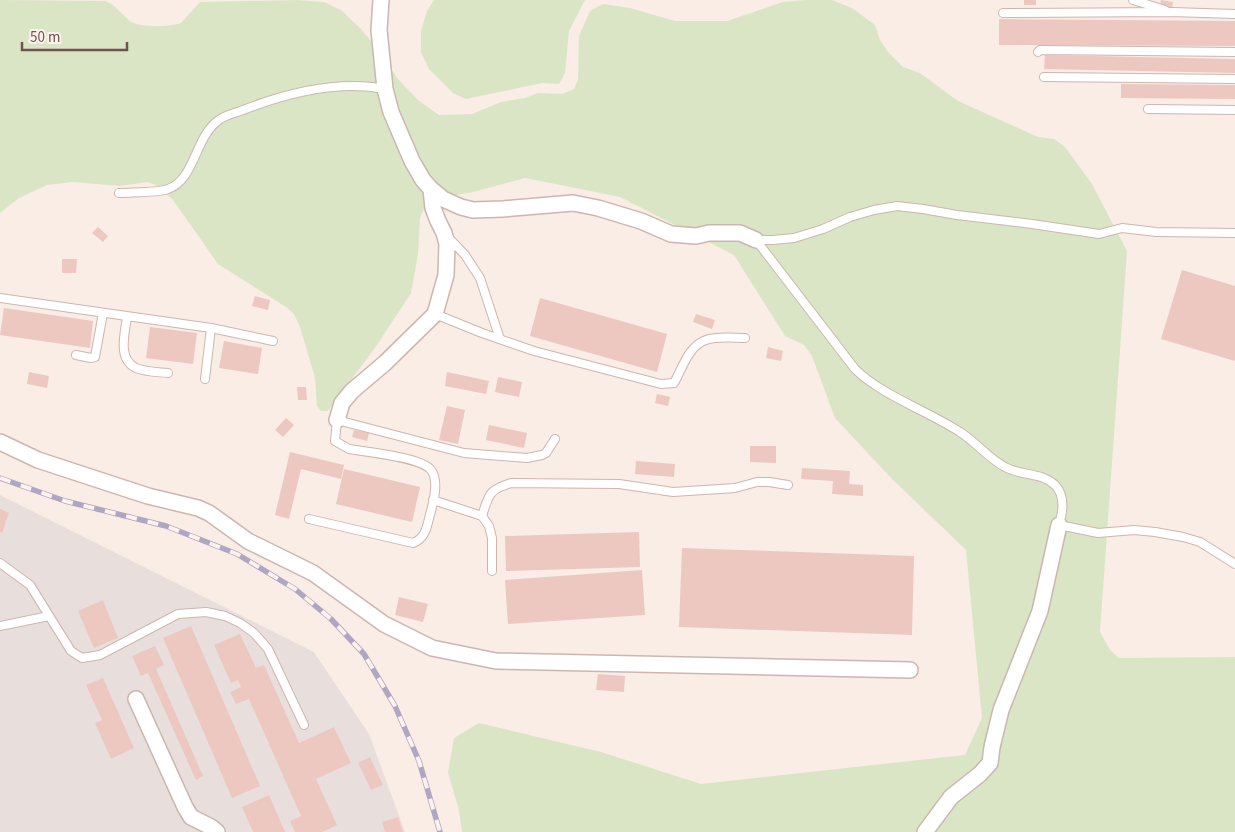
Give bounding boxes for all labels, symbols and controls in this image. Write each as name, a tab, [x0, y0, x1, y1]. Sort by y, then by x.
scale bar	[22, 20, 128, 52]
text: 50 m	[30, 27, 60, 48]

